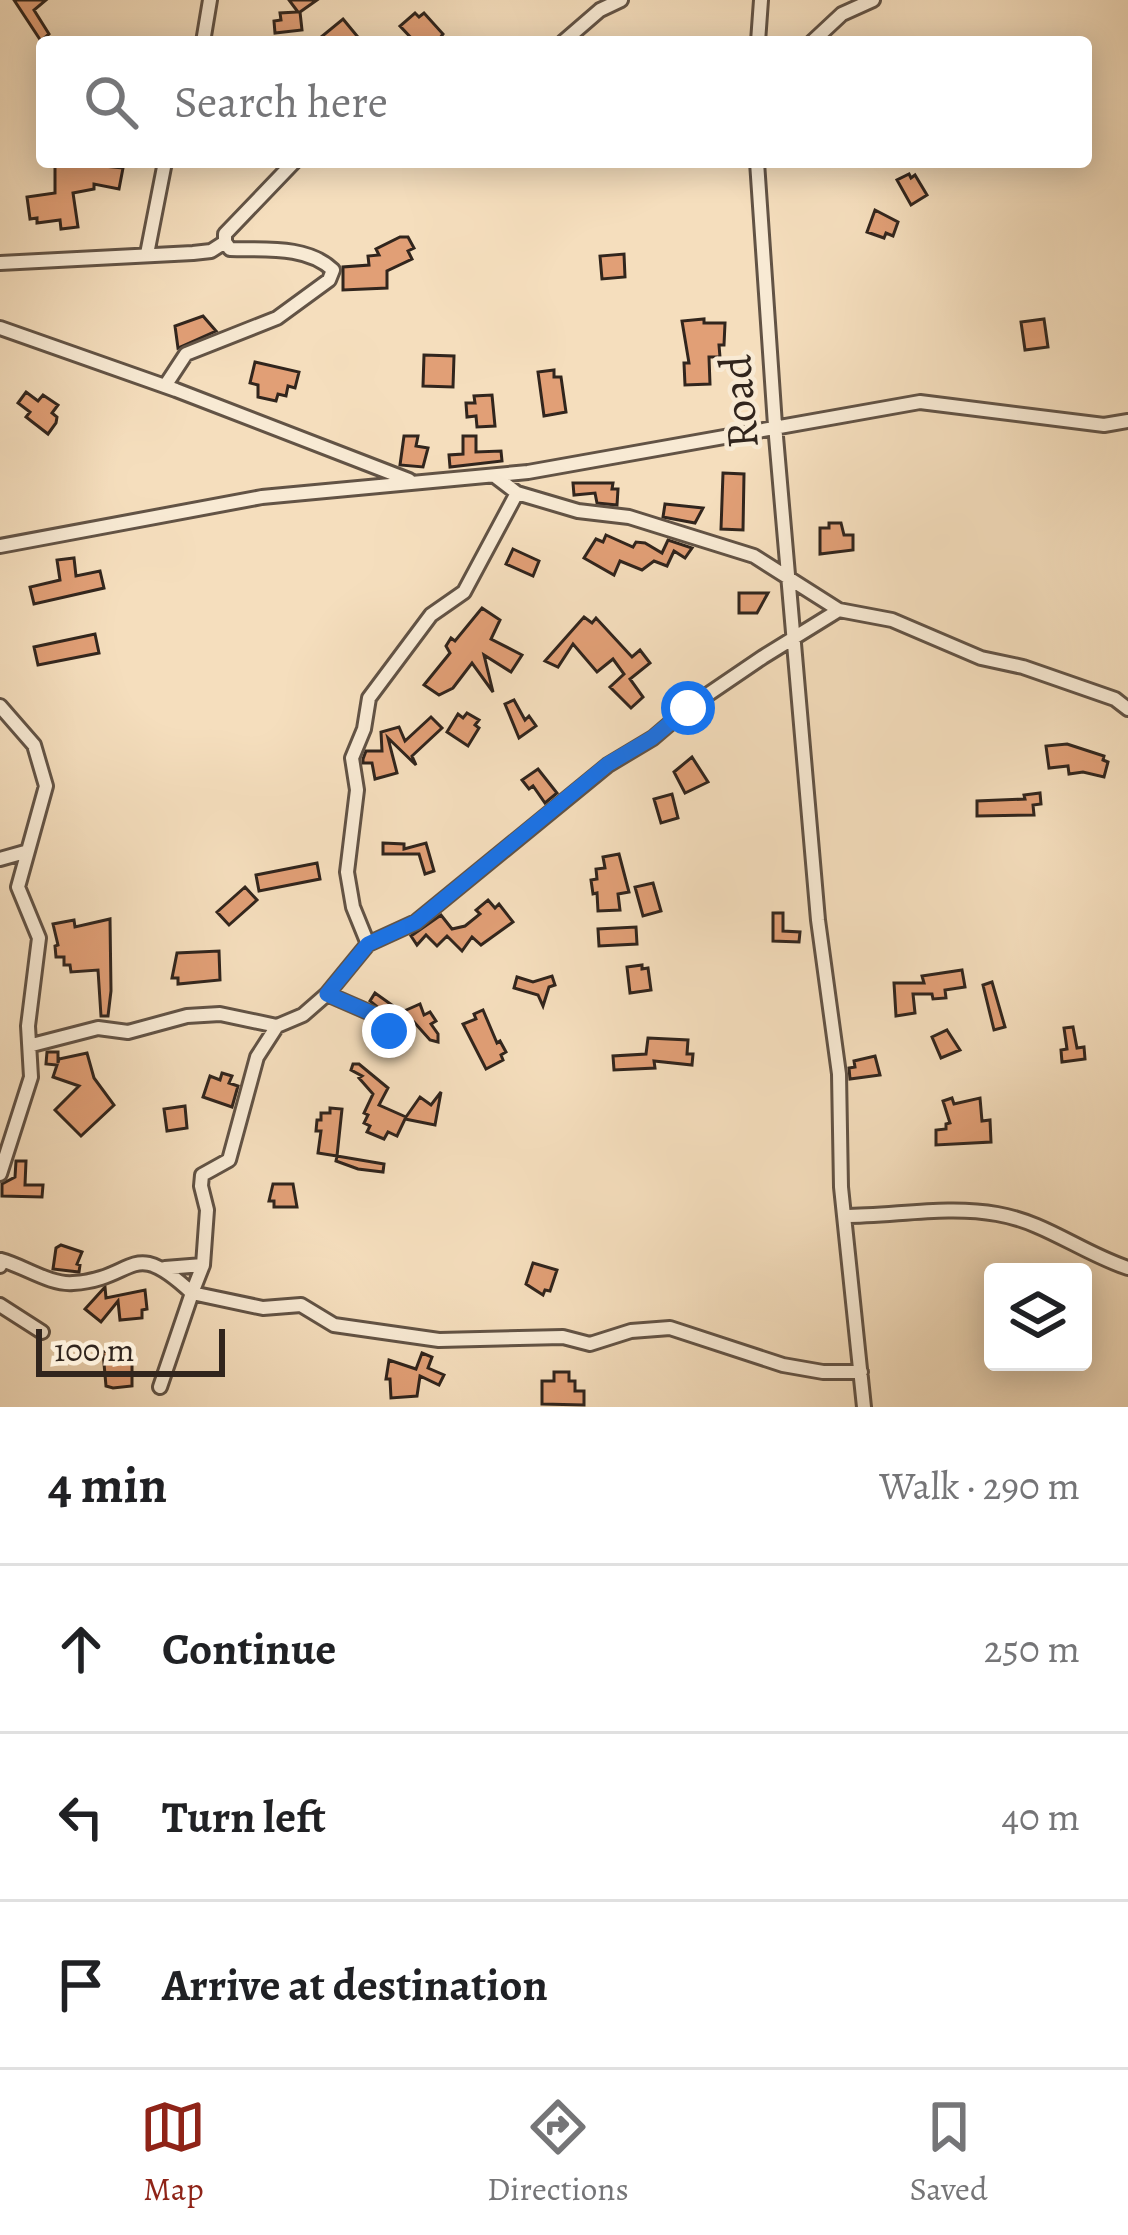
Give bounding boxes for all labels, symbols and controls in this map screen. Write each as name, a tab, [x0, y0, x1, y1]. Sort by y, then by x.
search box	[36, 36, 1092, 168]
icon: search	[78, 69, 144, 135]
text: Search here	[174, 71, 388, 133]
street label: Road	[704, 352, 774, 451]
route start	[661, 681, 715, 735]
route end	[362, 1004, 416, 1058]
map controls	[984, 1263, 1092, 1371]
button: layers	[984, 1263, 1092, 1371]
scale bar	[36, 1323, 225, 1376]
text: 100 m	[54, 1327, 134, 1372]
text: 4 min	[48, 1450, 167, 1520]
text: Walk · 290 m	[879, 1459, 1080, 1512]
icon: ahead	[48, 1616, 114, 1682]
text: Continue	[162, 1618, 336, 1680]
text: 250 m	[984, 1622, 1080, 1675]
icon: left	[48, 1784, 114, 1850]
text: Turn left	[162, 1786, 326, 1848]
text: 40 m	[1001, 1790, 1080, 1843]
icon: arrive	[48, 1952, 114, 2018]
text: Arrive at destination	[162, 1954, 548, 2016]
tab: Map	[140, 2094, 206, 2211]
tab: Directions	[487, 2094, 629, 2211]
tab: Saved	[909, 2094, 988, 2211]

